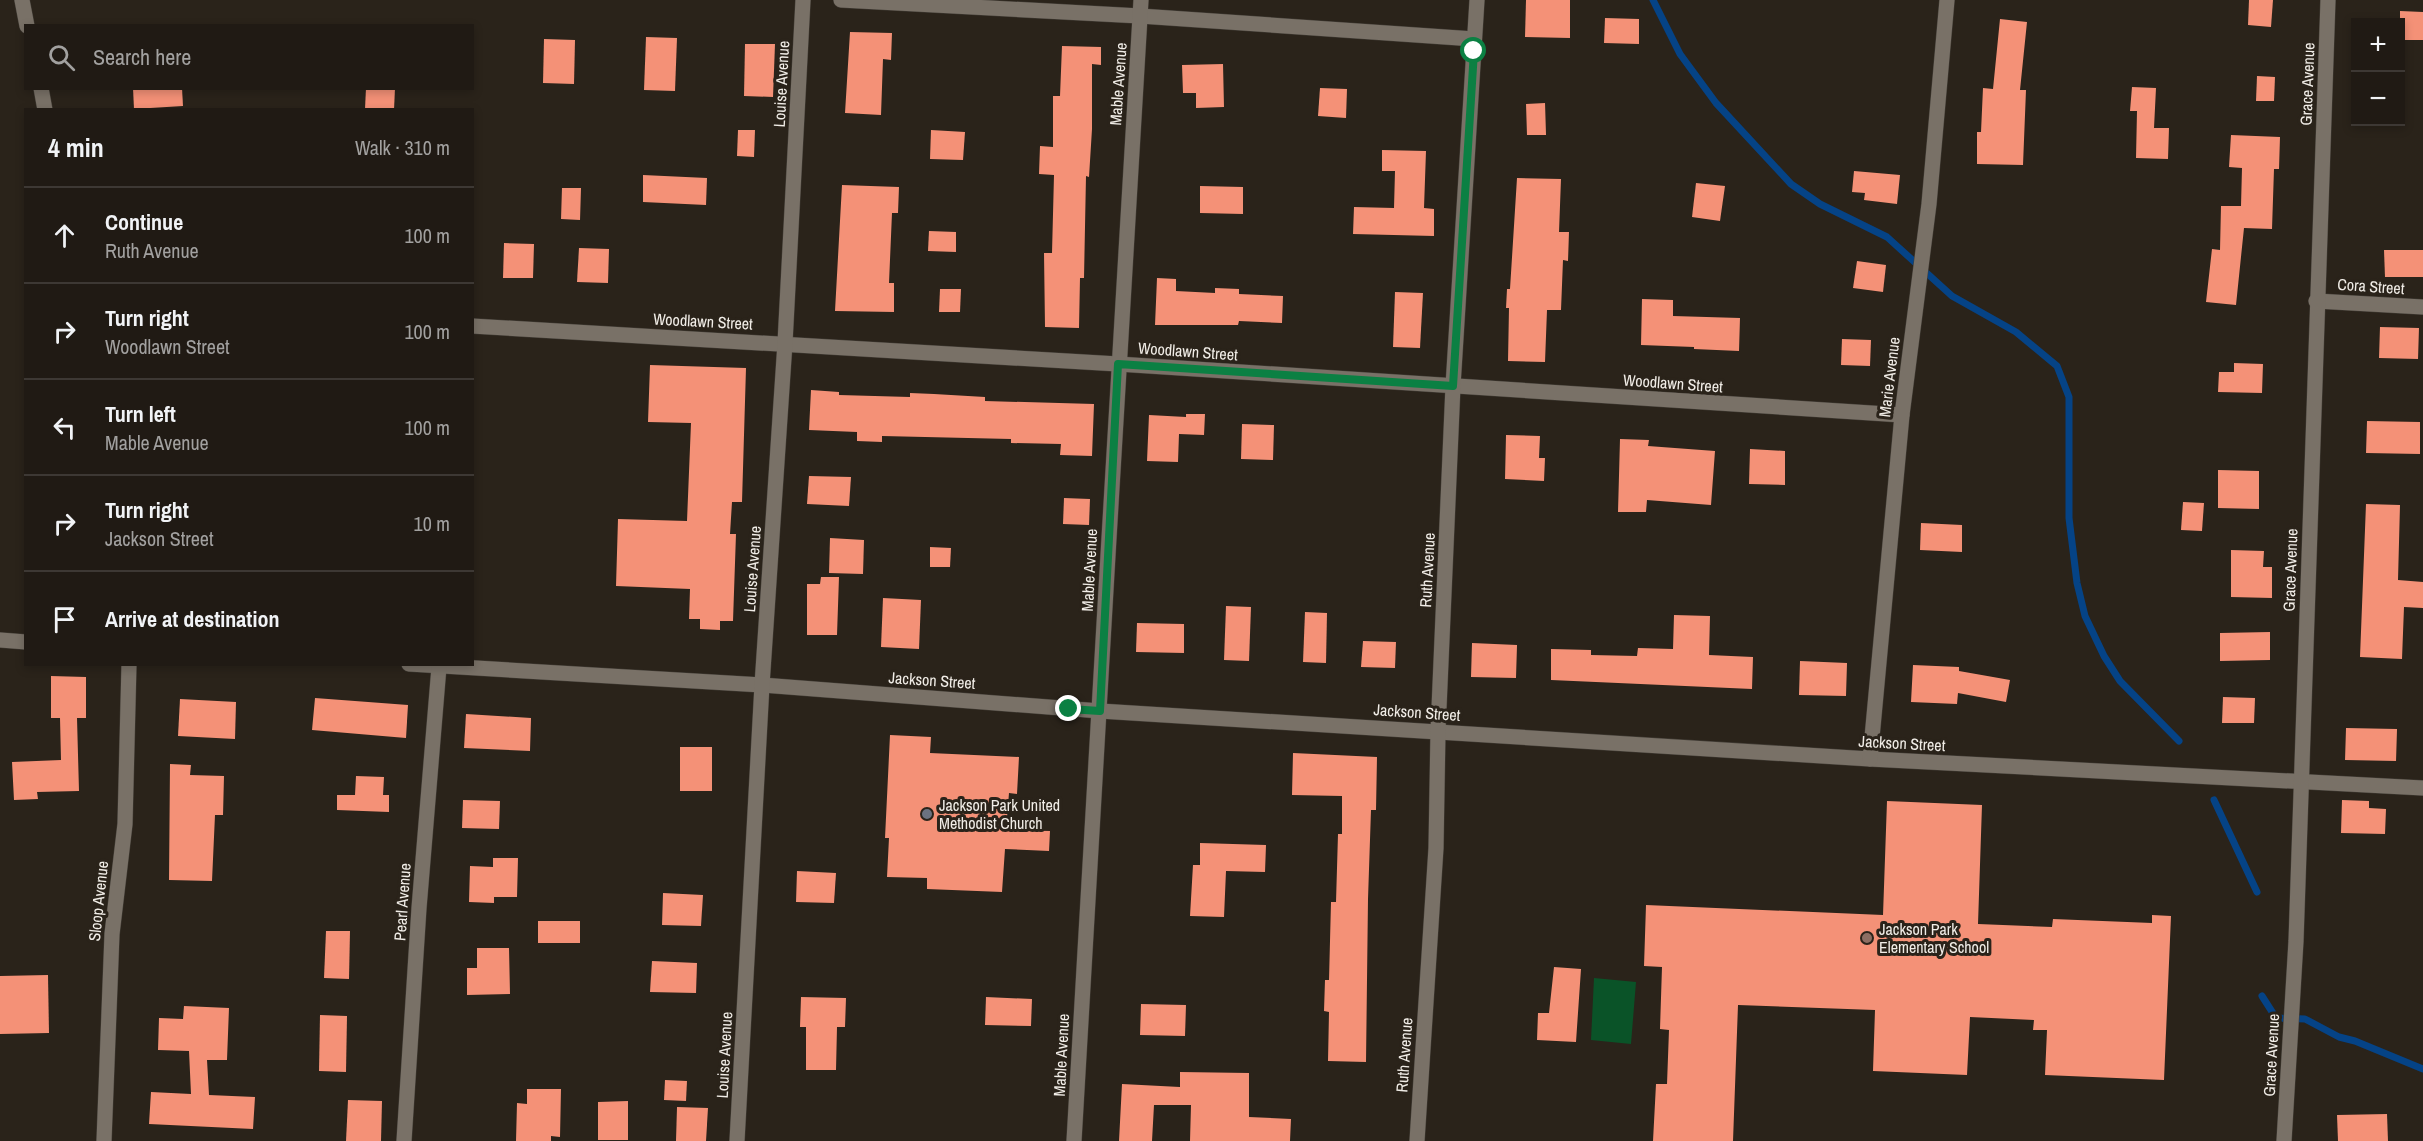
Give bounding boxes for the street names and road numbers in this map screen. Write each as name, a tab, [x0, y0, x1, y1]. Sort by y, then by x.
street label: Louise Avenue	[768, 40, 794, 128]
street label: Mable Avenue	[1104, 42, 1132, 126]
street label: Grace Avenue	[2295, 42, 2319, 126]
street label: Cora Street	[2337, 273, 2406, 299]
street label: Woodlawn Street	[653, 307, 754, 335]
street label: Marie Avenue	[1873, 336, 1905, 418]
street label: Woodlawn Street	[1138, 337, 1239, 365]
street label: Woodlawn Street	[1623, 369, 1724, 397]
street label: Louise Avenue	[738, 525, 766, 613]
street label: Mable Avenue	[1076, 528, 1102, 612]
street label: Grace Avenue	[2278, 528, 2302, 612]
street label: Ruth Avenue	[1414, 532, 1440, 608]
street label: Jackson Street	[888, 666, 976, 694]
street label: Jackson Street	[1373, 698, 1461, 726]
street label: Jackson Street	[1858, 730, 1946, 756]
street label: Sloop Avenue	[83, 860, 113, 942]
street label: Pearl Avenue	[388, 862, 416, 942]
street label: Louise Avenue	[711, 1011, 737, 1099]
street label: Mable Avenue	[1048, 1013, 1074, 1097]
street label: Grace Avenue	[2258, 1013, 2284, 1097]
street label: Ruth Avenue	[1390, 1017, 1418, 1093]

